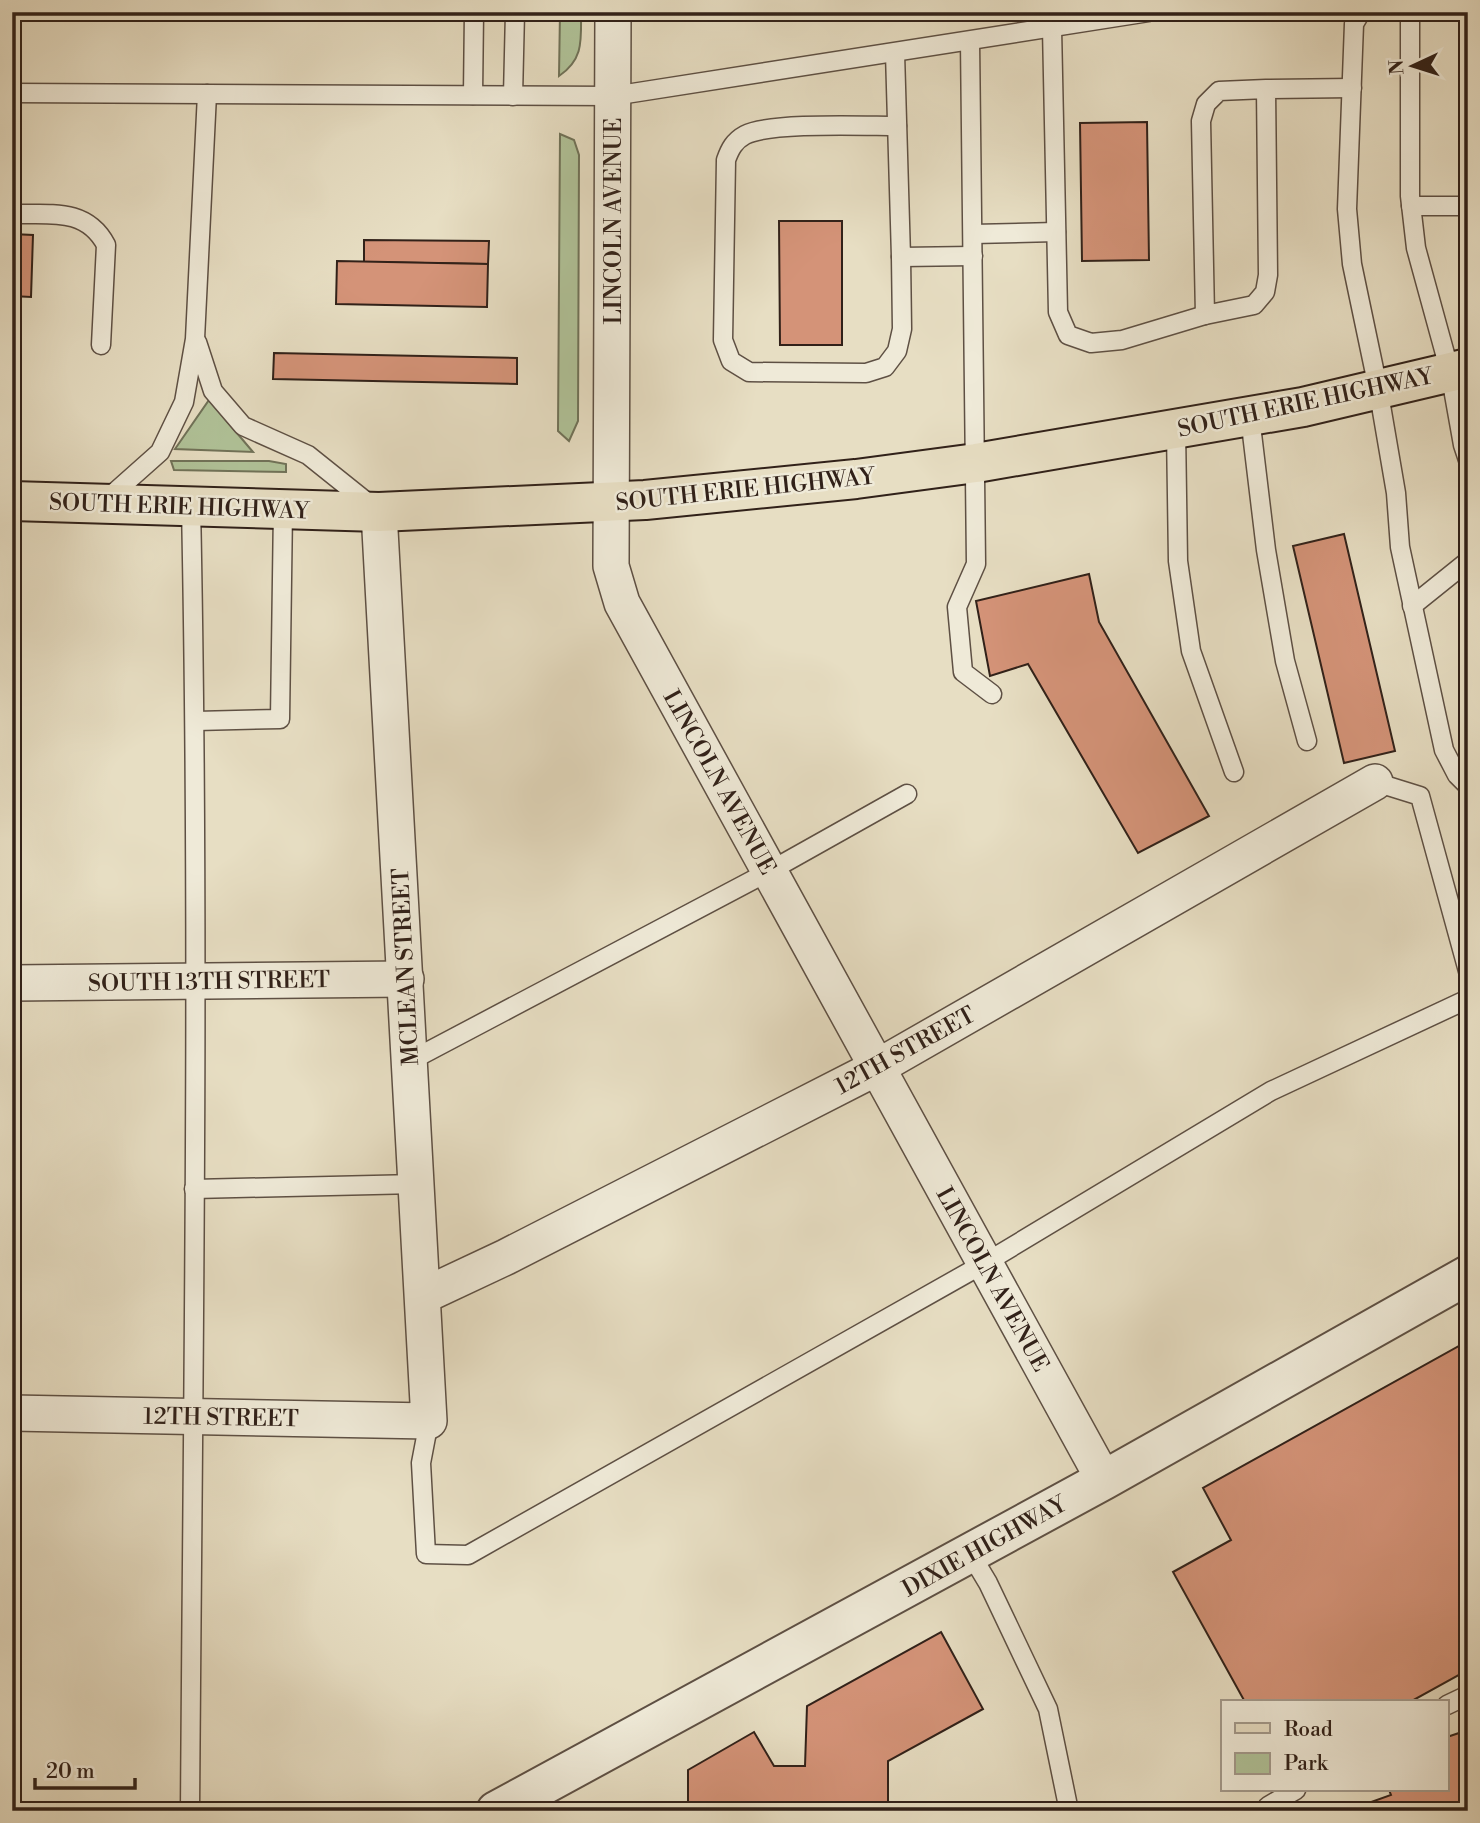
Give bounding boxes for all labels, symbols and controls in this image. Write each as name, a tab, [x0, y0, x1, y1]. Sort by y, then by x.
north arrow	[1378, 32, 1448, 102]
text: N	[1385, 59, 1410, 75]
street label: LINCOLN AVENUE	[600, 118, 628, 324]
street label: SOUTH ERIE HIGHWAY	[1175, 362, 1437, 444]
street label: SOUTH ERIE HIGHWAY	[614, 462, 878, 518]
street label: SOUTH ERIE HIGHWAY	[48, 488, 311, 526]
street label: LINCOLN AVENUE	[657, 685, 782, 880]
street label: MCLEAN STREET	[387, 868, 425, 1066]
street label: SOUTH 13TH STREET	[88, 966, 330, 998]
street label: 12TH STREET	[831, 1001, 980, 1101]
street label: LINCOLN AVENUE	[930, 1182, 1055, 1377]
street label: 12TH STREET	[143, 1403, 299, 1433]
street label: DIXIE HIGHWAY	[898, 1489, 1073, 1603]
legend	[1221, 1700, 1448, 1792]
text: Road	[1284, 1717, 1333, 1743]
scale bar	[35, 1746, 135, 1790]
text: Park	[1284, 1751, 1329, 1777]
text: 20 m	[46, 1759, 95, 1785]

